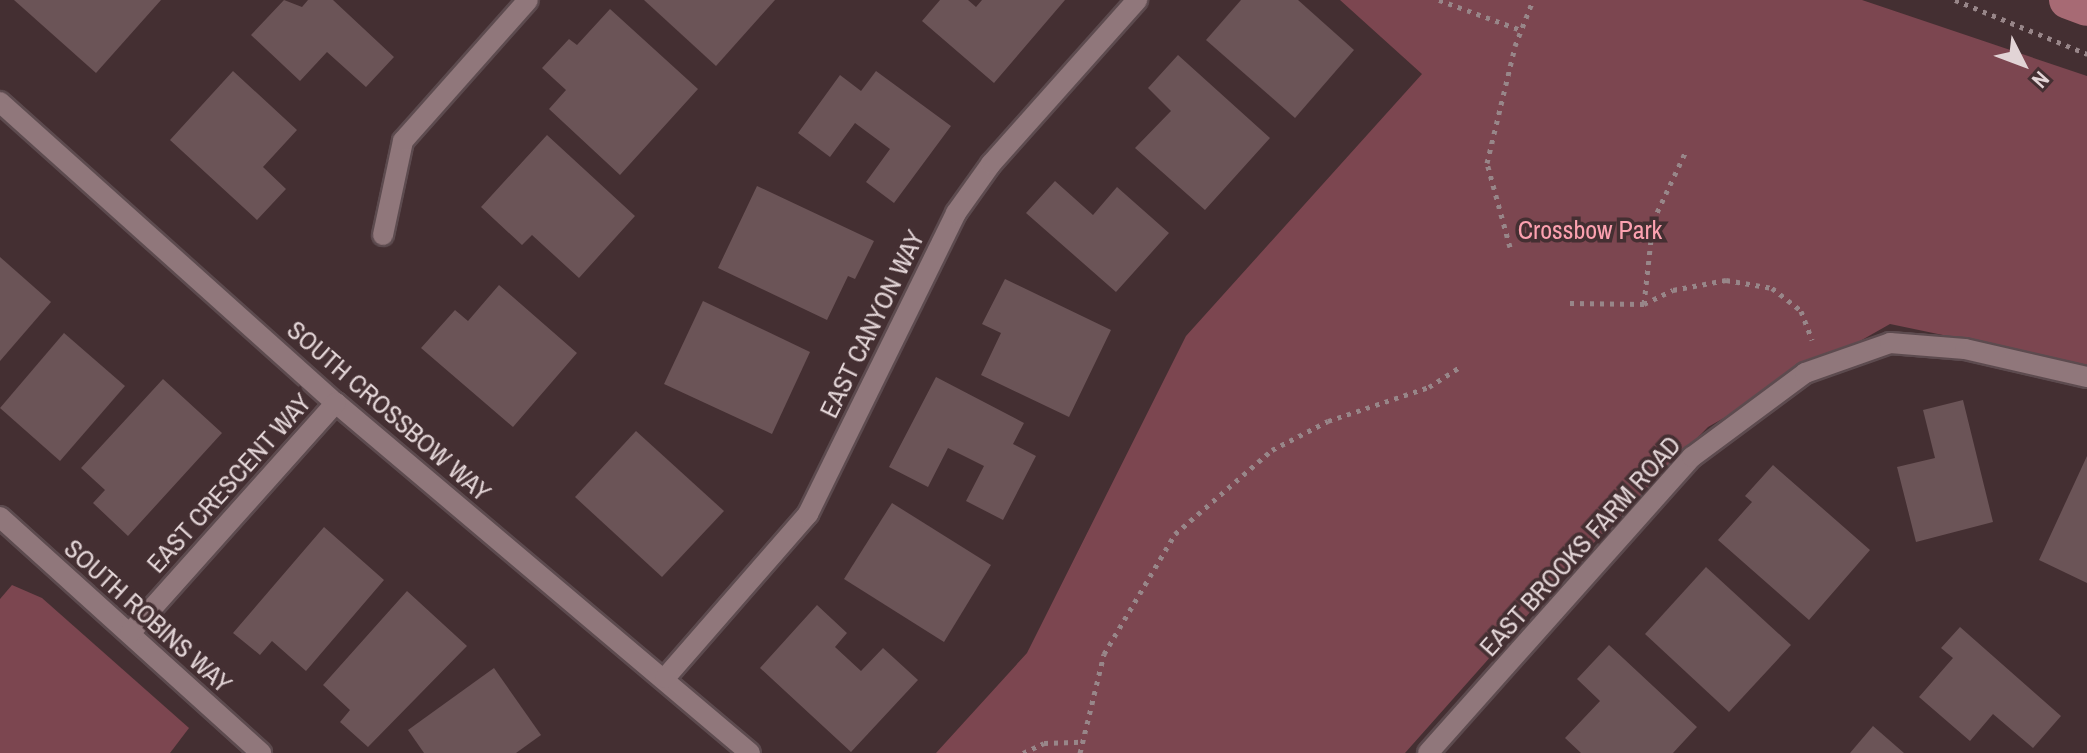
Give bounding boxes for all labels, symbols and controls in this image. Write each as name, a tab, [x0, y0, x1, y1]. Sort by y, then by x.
north arrow	[1983, 24, 2063, 104]
text: N	[2025, 65, 2056, 95]
park label: Crossbow Park	[1518, 214, 1662, 246]
street label: EAST CANYON WAY	[813, 225, 931, 423]
street label: SOUTH CROSSBOW WAY	[281, 314, 497, 508]
street label: EAST CRESCENT WAY	[140, 387, 318, 579]
street label: EAST BROOKS FARM ROAD	[1473, 429, 1687, 663]
street label: SOUTH ROBINS WAY	[58, 533, 238, 699]

